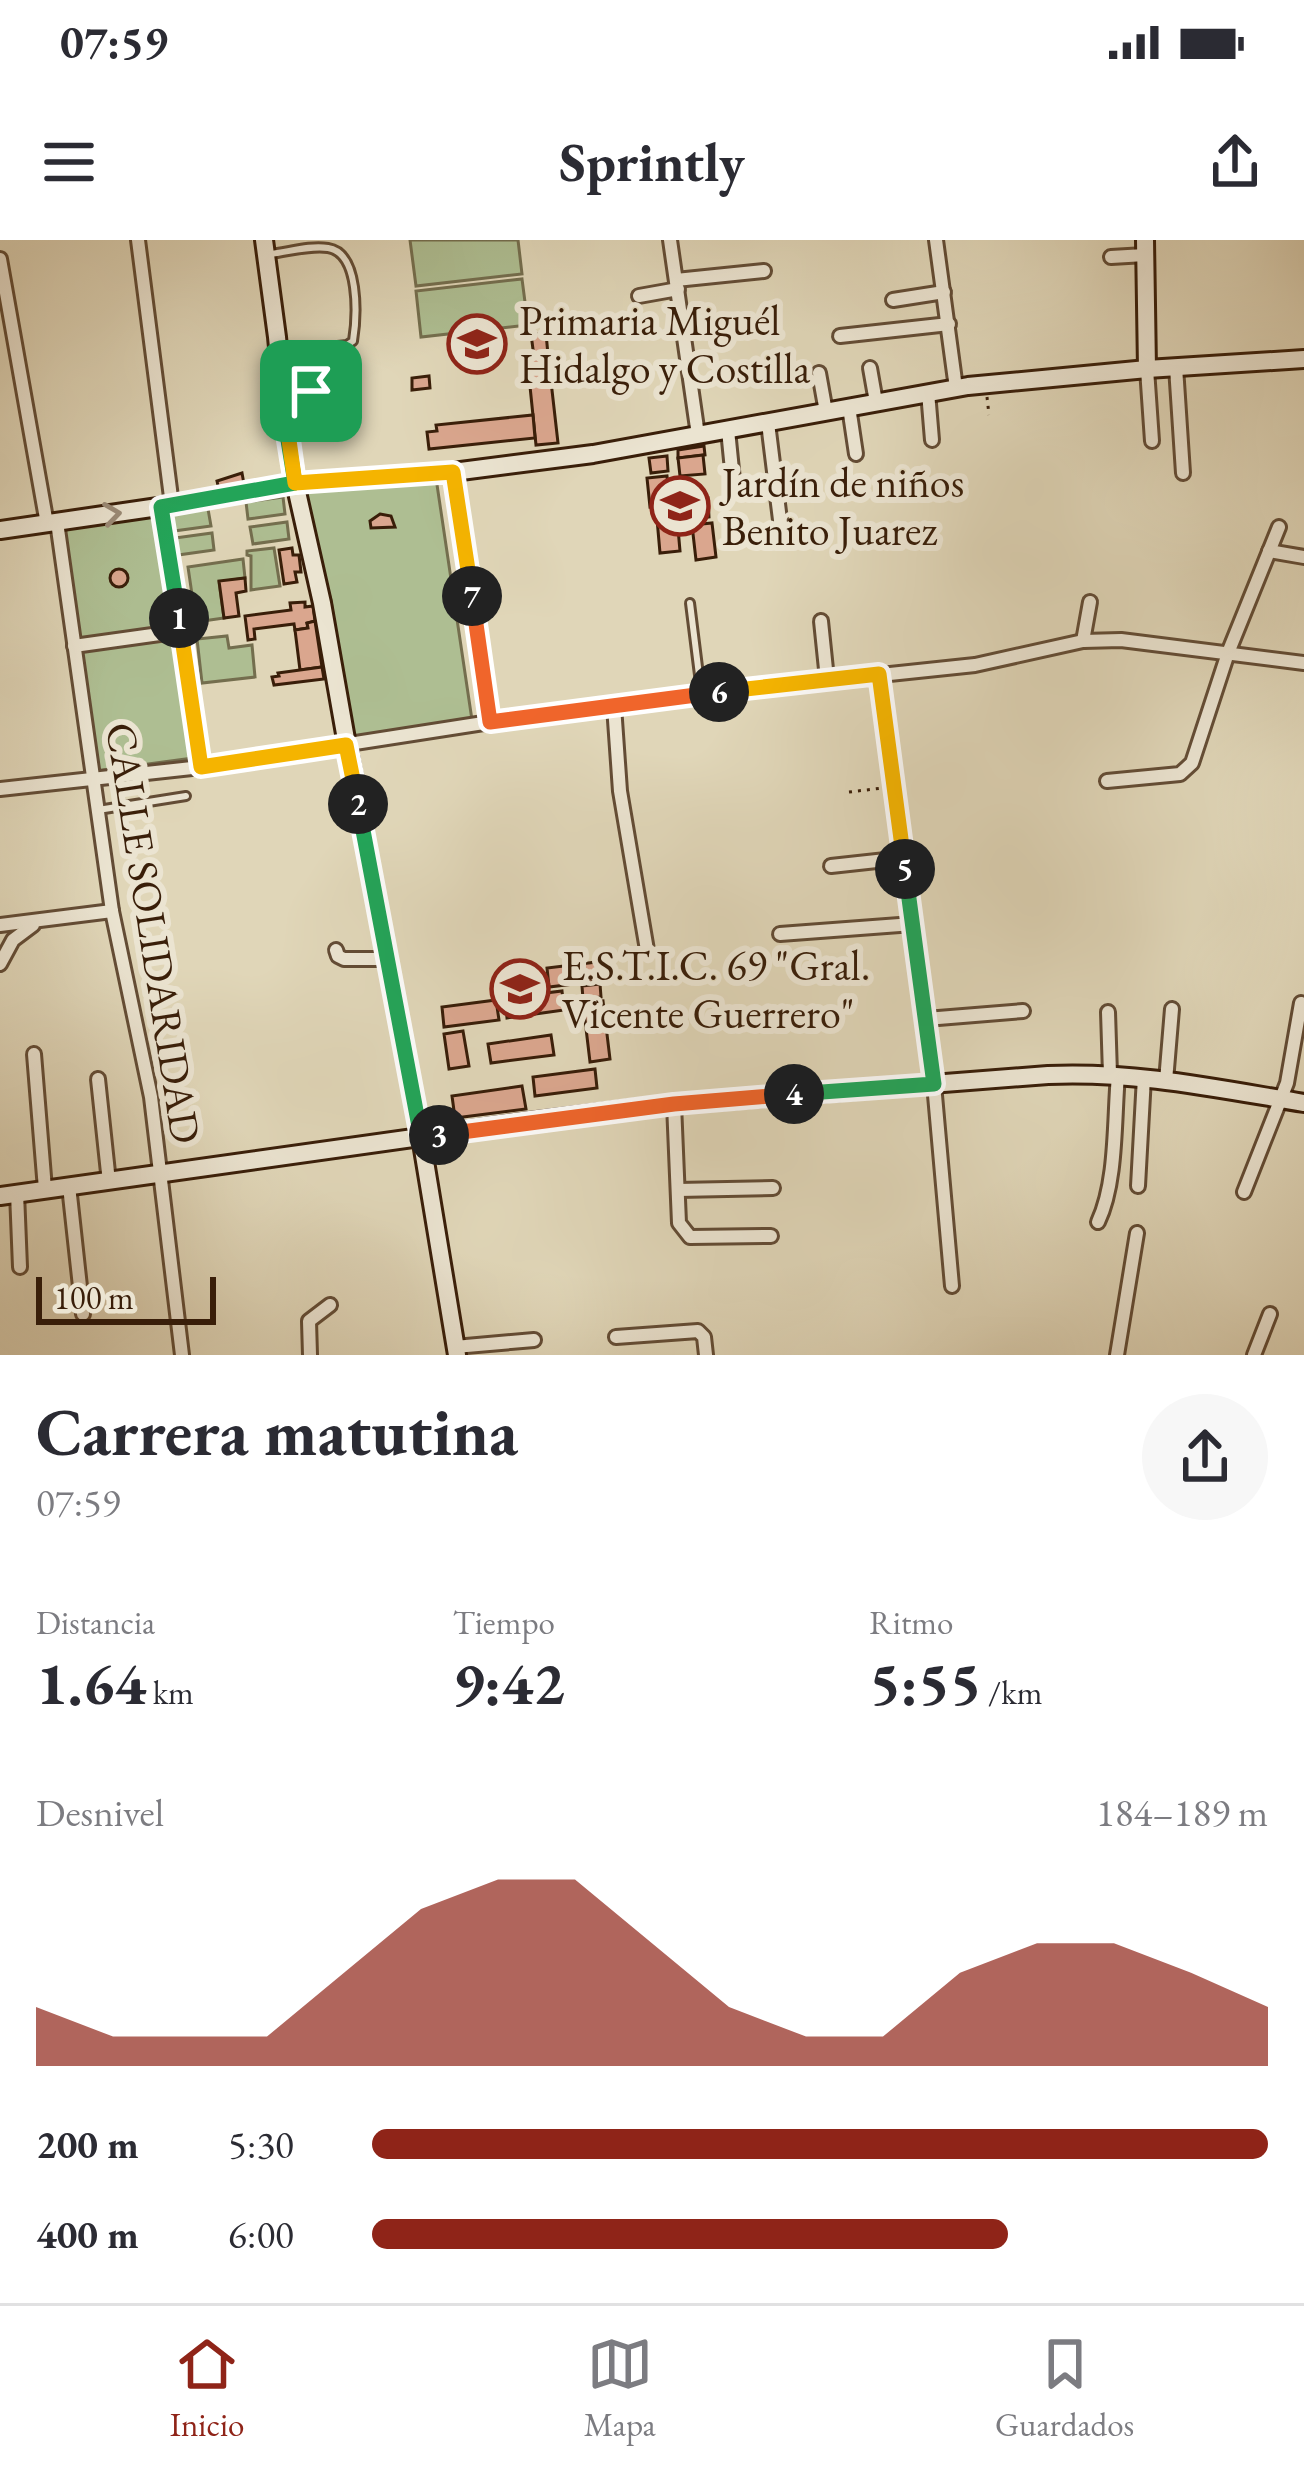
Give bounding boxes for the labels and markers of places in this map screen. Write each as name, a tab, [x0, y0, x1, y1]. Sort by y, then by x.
place label: Primaria Miguél Hidalgo y Costilla	[519, 293, 810, 396]
school or university icon: Primaria Miguél Hidalgo y Costilla	[446, 313, 508, 375]
pin	[260, 340, 362, 442]
place label: Jardín de niños Benito Juarez	[719, 455, 964, 558]
school or university icon: Jardín de niños Benito Juarez	[649, 475, 711, 537]
pin: 7	[442, 566, 502, 626]
pin: 1	[149, 588, 209, 648]
pin: 6	[689, 662, 749, 722]
pin: 2	[328, 774, 388, 834]
pin: 5	[875, 839, 935, 899]
place label: E.S.T.I.C. 69 "Gral. Vicente Guerrero"	[562, 938, 870, 1041]
school or university icon: E.S.T.I.C. 69 "Gral. Vicente Guerrero"	[489, 958, 551, 1020]
pin: 4	[764, 1064, 824, 1124]
pin: 3	[409, 1105, 469, 1165]

